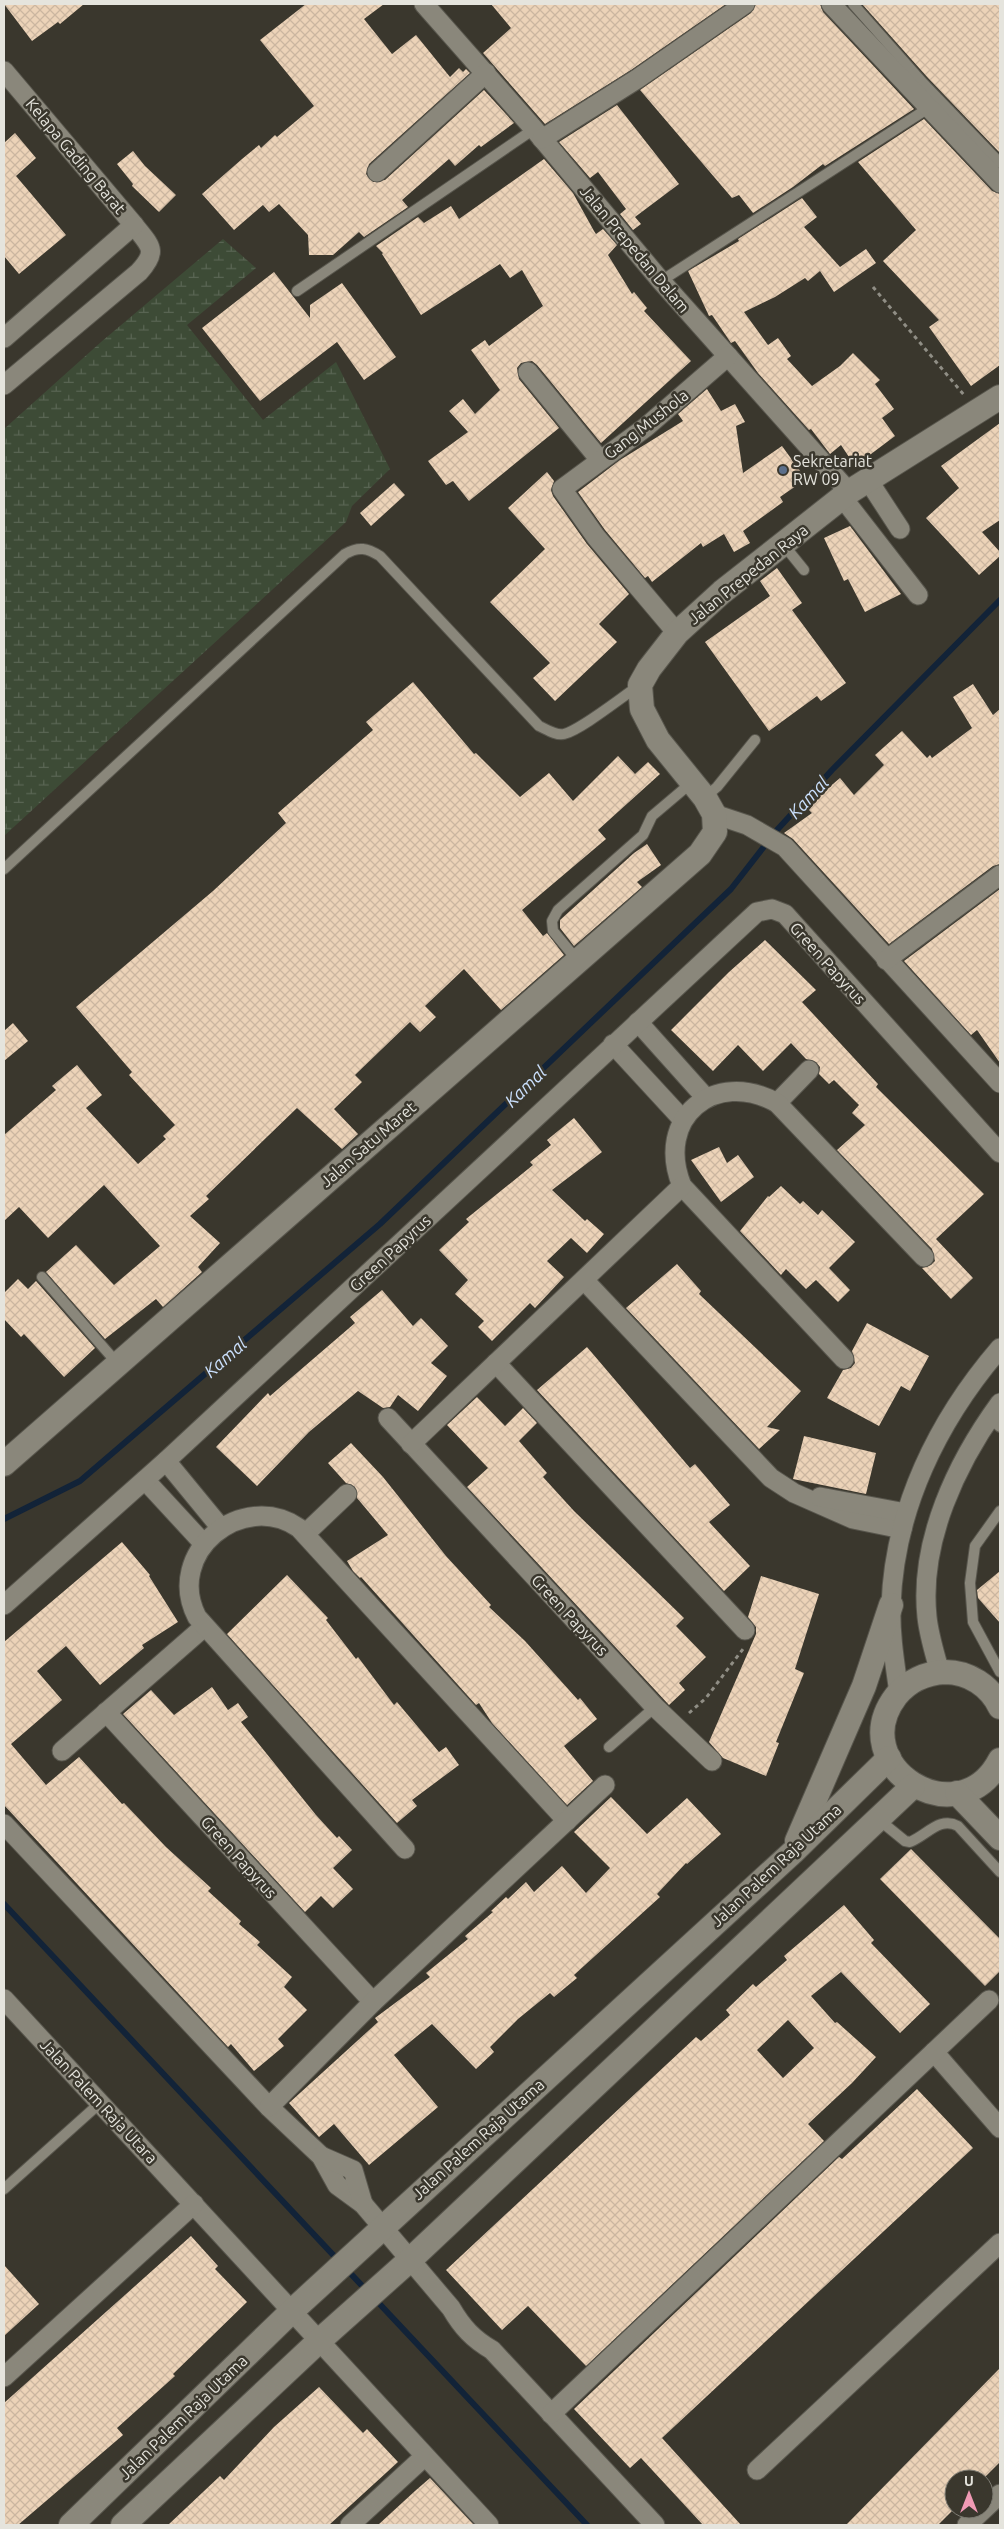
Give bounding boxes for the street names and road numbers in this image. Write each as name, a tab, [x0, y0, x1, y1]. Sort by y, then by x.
street label: Kelapa Gading Barat	[22, 95, 130, 218]
street label: Jalan Prepedan Dalam	[577, 182, 693, 316]
street label: Gang Mushola	[600, 386, 692, 462]
street label: Jalan Prepedan Raya	[685, 520, 811, 628]
street label: Green Papyrus	[787, 918, 870, 1008]
street label: Jalan Satu Maret	[317, 1097, 420, 1190]
street label: Green Papyrus	[346, 1211, 434, 1295]
street label: Green Papyrus	[528, 1571, 612, 1659]
street label: Jalan Palem Raja Utama	[707, 1800, 845, 1930]
street label: Green Papyrus	[198, 1812, 281, 1902]
street label: Jalan Palem Raja Utara	[37, 2035, 161, 2167]
street label: Jalan Palem Raja Utama	[408, 2075, 548, 2203]
street label: Jalan Palem Raja Utama	[115, 2351, 251, 2483]

